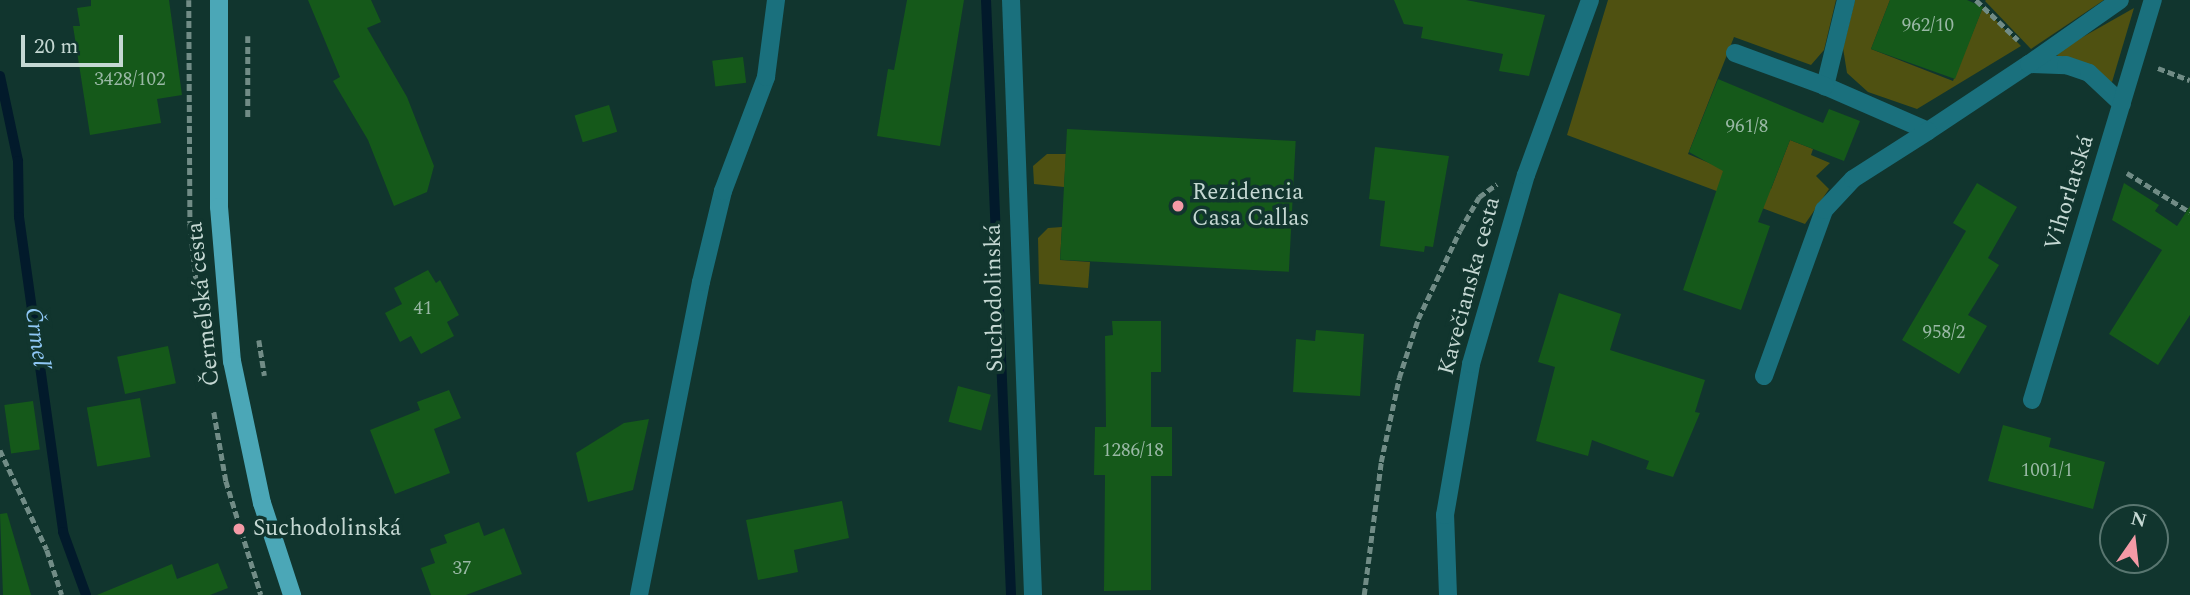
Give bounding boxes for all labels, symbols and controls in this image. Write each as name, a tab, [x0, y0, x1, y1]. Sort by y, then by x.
house number: 962/10	[1902, 15, 1954, 37]
scale bar	[24, 21, 126, 65]
text: 20 m	[34, 31, 78, 63]
house number: 3428/102	[94, 69, 166, 91]
house number: 961/8	[1726, 116, 1768, 138]
street label: Vihorlatská	[2039, 132, 2101, 254]
place label: Rezidencia Casa Callas	[1192, 179, 1309, 233]
street label: Kavečianska cesta	[1433, 194, 1507, 378]
marker: Rezidencia Casa Callas	[1170, 198, 1186, 214]
street label: Čermeľská cesta	[182, 220, 226, 388]
street label: Suchodolinská	[980, 224, 1010, 372]
house number: 41	[414, 298, 432, 320]
water label: Črmeľ	[18, 306, 54, 368]
house number: 958/2	[1923, 322, 1965, 344]
house number: 1286/18	[1102, 440, 1164, 462]
house number: 1001/1	[2021, 460, 2073, 482]
north arrow	[2099, 504, 2169, 574]
text: N	[2128, 504, 2150, 536]
place label: Suchodolinská	[253, 515, 401, 543]
marker: Suchodolinská	[231, 521, 247, 537]
house number: 37	[453, 558, 471, 580]

